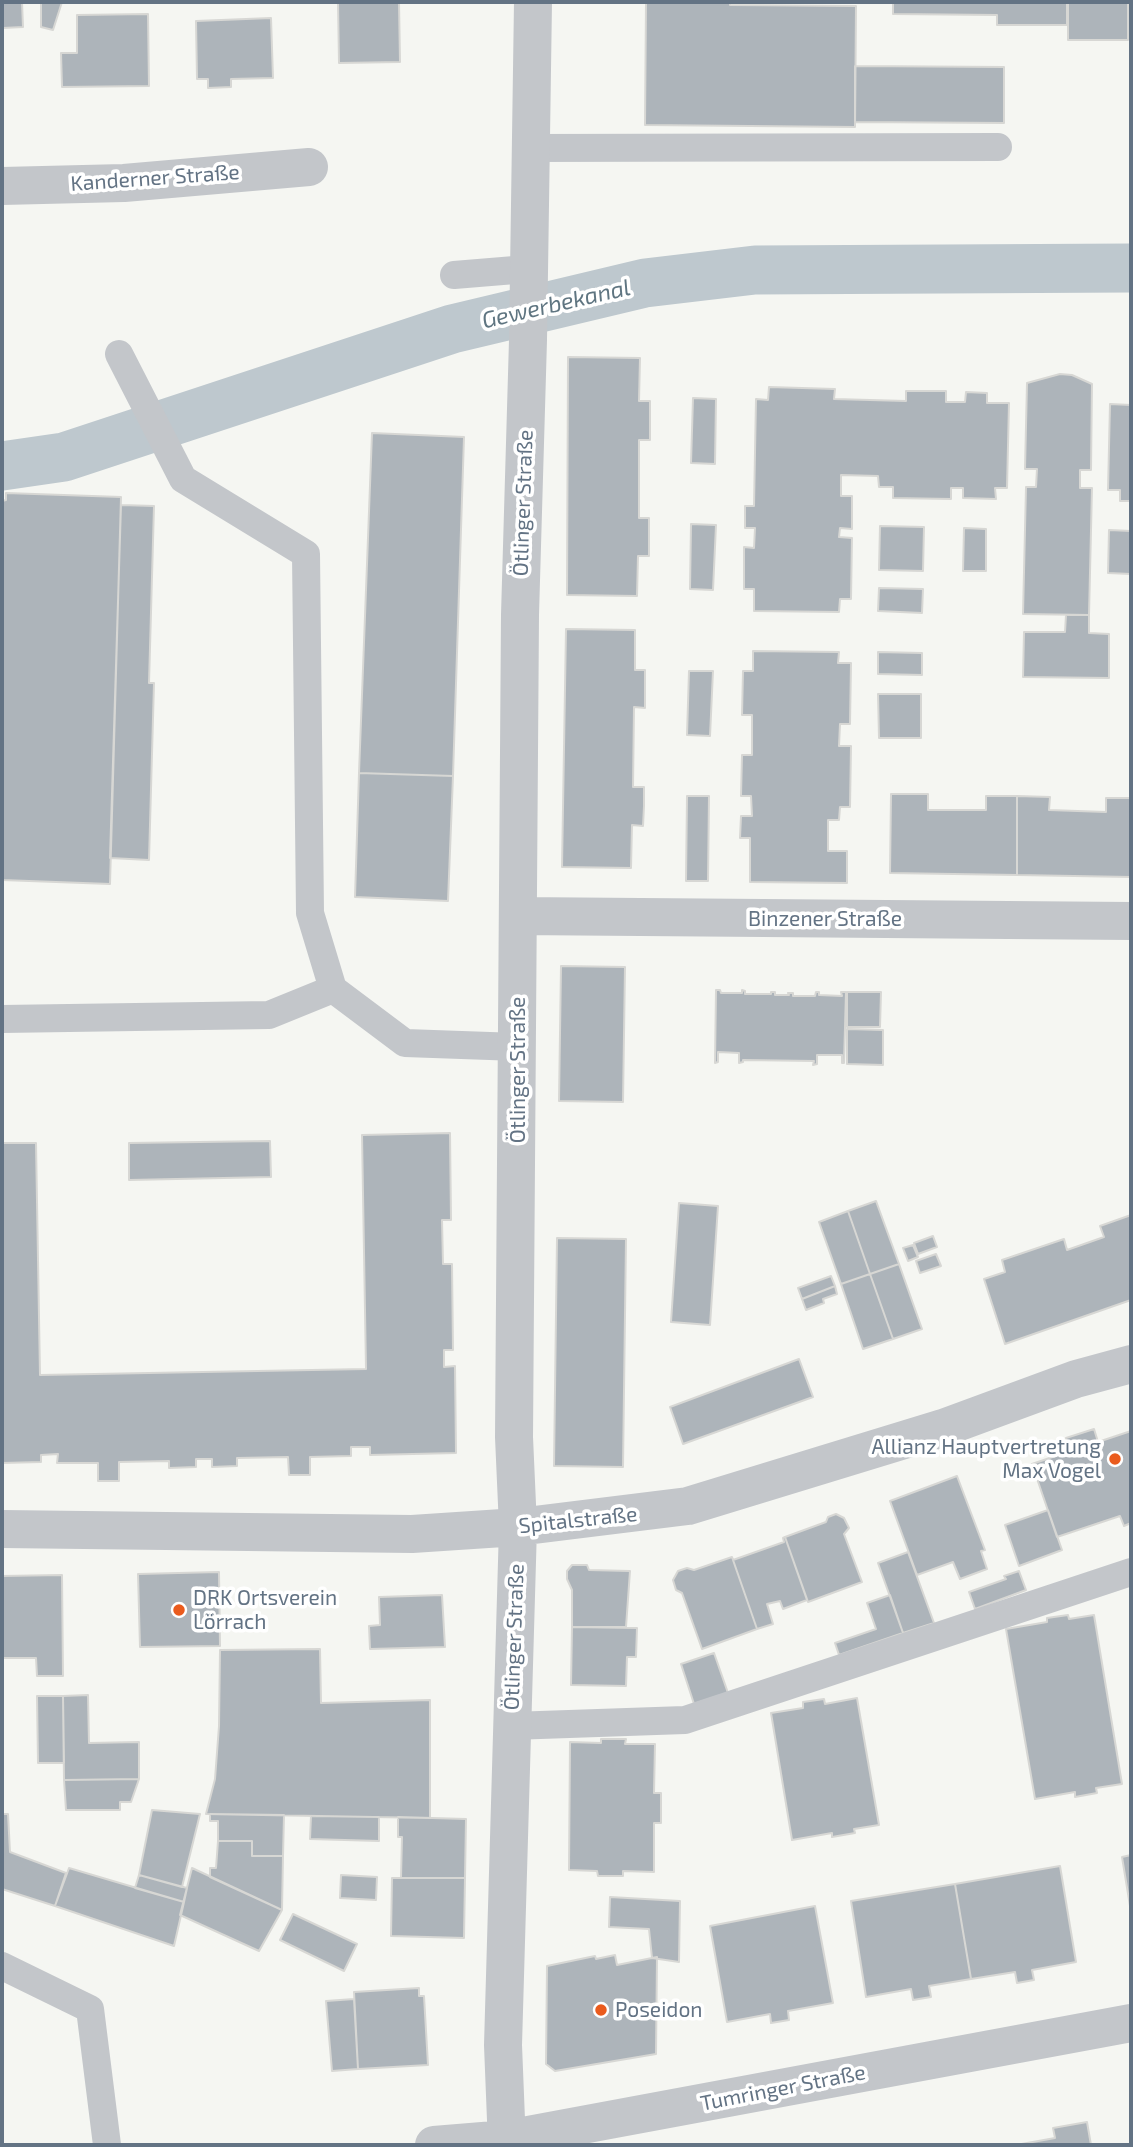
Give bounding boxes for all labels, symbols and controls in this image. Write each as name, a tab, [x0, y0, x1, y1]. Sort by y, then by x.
street label: Kanderner Straße	[70, 160, 240, 196]
water label: Gewerbekanal	[479, 274, 633, 334]
street label: Ötlinger Straße	[508, 429, 538, 577]
street label: Binzener Straße	[748, 906, 902, 932]
street label: Ötlinger Straße	[505, 997, 531, 1143]
place label: Allianz Hauptvertretung Max Vogel	[871, 1434, 1101, 1484]
marker: Allianz Hauptvertretung Max Vogel	[1107, 1451, 1123, 1467]
street label: Spitalstraße	[518, 1501, 638, 1539]
street label: Ötlinger Straße	[499, 1563, 529, 1711]
place label: DRK Ortsverein Lörrach	[193, 1585, 337, 1635]
marker: DRK Ortsverein Lörrach	[171, 1602, 187, 1618]
place label: Poseidon	[615, 1997, 703, 2023]
marker: Poseidon	[593, 2002, 609, 2018]
street label: Tumringer Straße	[698, 2060, 868, 2116]

